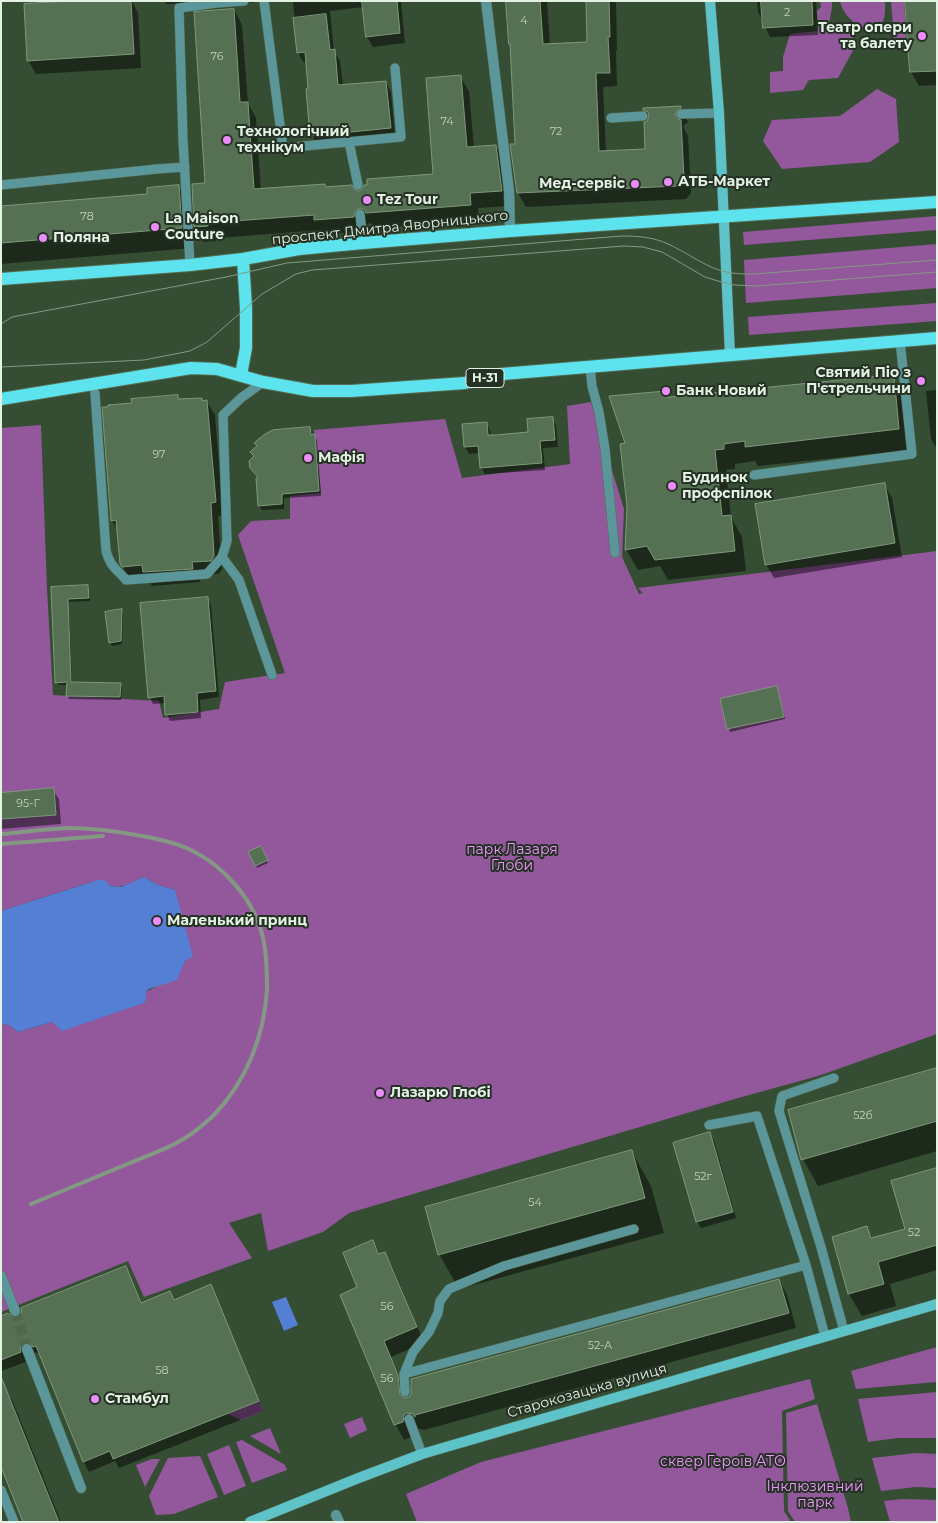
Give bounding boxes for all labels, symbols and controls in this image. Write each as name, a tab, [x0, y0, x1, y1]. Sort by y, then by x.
house number: 2	[784, 6, 790, 20]
house number: 4	[520, 14, 528, 28]
place label: Театр опери та балету	[818, 20, 912, 52]
marker: Театр опери та балету	[916, 30, 928, 42]
house number: 76	[211, 50, 223, 64]
house number: 74	[440, 115, 454, 129]
place label: Технологічний технікум	[237, 124, 349, 156]
house number: 72	[550, 125, 562, 139]
marker: Технологічний технікум	[221, 134, 233, 146]
place label: АТБ-Маркет	[678, 174, 770, 190]
place label: Мед-сервіс	[539, 176, 625, 192]
marker: АТБ-Маркет	[662, 176, 674, 188]
marker: Мед-сервіс	[629, 178, 641, 190]
place label: Tez Tour	[377, 192, 438, 208]
marker: Tez Tour	[361, 194, 373, 206]
street label: проспект Дмитра Яворницького	[271, 207, 509, 249]
house number: 78	[80, 210, 94, 224]
place label: La Maison Couture	[165, 211, 239, 243]
marker: La Maison Couture	[149, 221, 161, 233]
place label: Поляна	[53, 230, 110, 246]
marker: Поляна	[37, 232, 49, 244]
place label: Святий Піо з П'єтрельчини	[806, 365, 911, 398]
road number: Н-31	[466, 368, 504, 388]
marker: Святий Піо з П'єтрельчини	[915, 375, 927, 387]
place label: Банк Новий	[676, 383, 767, 399]
marker: Банк Новий	[660, 385, 672, 397]
house number: 97	[152, 448, 166, 462]
place label: Мафія	[318, 450, 365, 466]
marker: Мафія	[302, 452, 314, 464]
place label: Будинок профспілок	[682, 470, 772, 502]
marker: Будинок профспілок	[666, 480, 678, 492]
house number: 95-Г	[16, 797, 40, 811]
park label: парк Лазаря Глоби	[466, 842, 558, 874]
place label: Маленький принц	[167, 913, 307, 929]
marker: Маленький принц	[151, 915, 163, 927]
place label: Лазарю Глобі	[390, 1085, 491, 1101]
marker: Лазарю Глобі	[374, 1087, 386, 1099]
house number: 52б	[853, 1109, 873, 1123]
house number: 52г	[694, 1170, 712, 1184]
house number: 54	[528, 1196, 542, 1210]
house number: 52	[908, 1226, 920, 1240]
house number: 56	[381, 1300, 393, 1314]
house number: 52-А	[588, 1339, 612, 1353]
street label: Старокозацька вулиця	[505, 1360, 669, 1422]
house number: 58	[155, 1364, 169, 1378]
house number: 56	[381, 1372, 393, 1386]
place label: Стамбул	[105, 1391, 169, 1407]
marker: Стамбул	[89, 1393, 101, 1405]
park label: сквер Героїв АТО	[660, 1454, 786, 1470]
park label: Інклюзивний парк	[766, 1479, 864, 1511]

